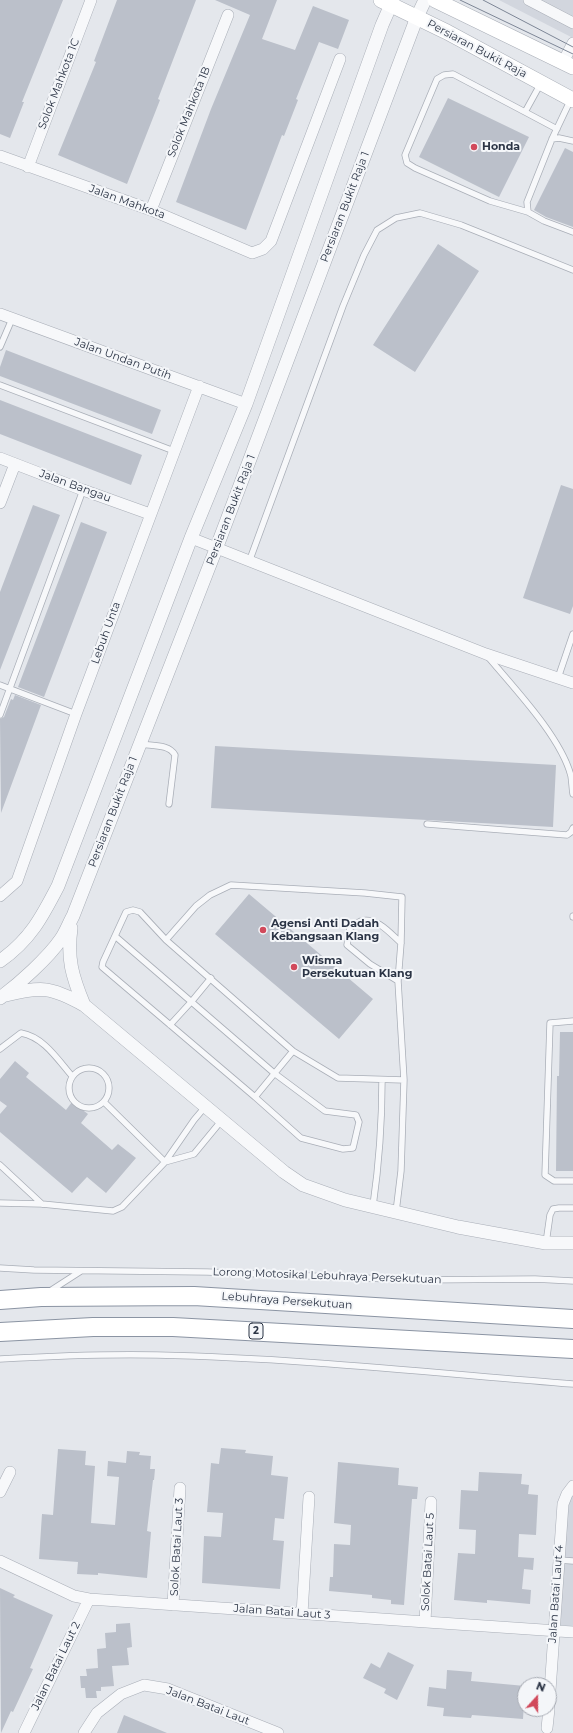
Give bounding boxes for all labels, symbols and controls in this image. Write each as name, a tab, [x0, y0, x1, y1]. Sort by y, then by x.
street label: Persiaran Bukit Raja	[425, 17, 529, 81]
street label: Solok Mahkota 1C	[36, 37, 82, 131]
street label: Solok Mahkota 1B	[165, 65, 213, 159]
place label: Honda	[482, 140, 520, 154]
marker: Honda	[469, 142, 479, 152]
street label: Persiaran Bukit Raja 1	[318, 150, 372, 264]
street label: Jalan Mahkota	[87, 182, 167, 222]
street label: Jalan Undan Putih	[73, 335, 173, 383]
street label: Persiaran Bukit Raja 1	[204, 453, 258, 567]
street label: Jalan Bangau	[37, 467, 113, 505]
street label: Lebuh Unta	[89, 600, 123, 666]
street label: Persiaran Bukit Raja 1	[86, 755, 140, 869]
place label: Agensi Anti Dadah Kebangsaan Klang	[271, 917, 379, 943]
marker: Agensi Anti Dadah Kebangsaan Klang	[258, 925, 268, 935]
place label: Wisma Persekutuan Klang	[302, 954, 412, 980]
marker: Wisma Persekutuan Klang	[289, 962, 299, 972]
street label: Lorong Motosikal Lebuhraya Persekutuan	[212, 1265, 442, 1287]
street label: Lebuhraya Persekutuan	[221, 1290, 353, 1312]
road number: 2	[249, 1323, 263, 1339]
street label: Solok Batai Laut 3	[168, 1498, 186, 1596]
street label: Solok Batai Laut 5	[419, 1513, 437, 1611]
street label: Jalan Batai Laut 4	[546, 1545, 566, 1643]
street label: Jalan Batai Laut 3	[233, 1602, 331, 1622]
street label: Jalan Batai Laut 2	[29, 1619, 83, 1713]
north arrow	[517, 1677, 557, 1717]
text: N	[534, 1679, 548, 1695]
street label: Jalan Batai Laut	[165, 1684, 251, 1728]

